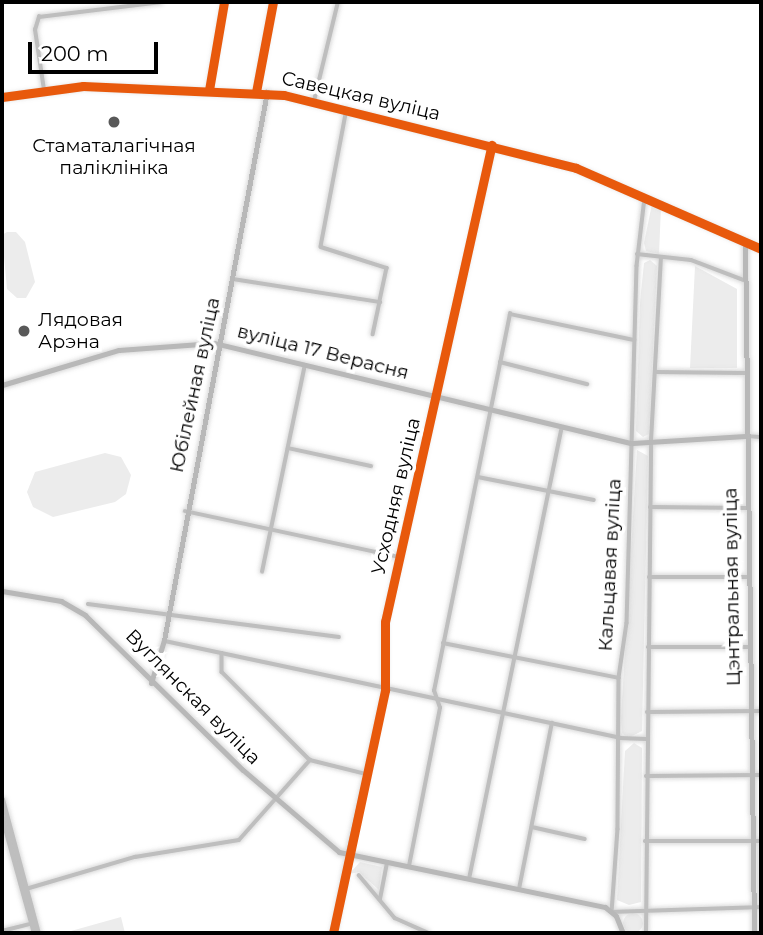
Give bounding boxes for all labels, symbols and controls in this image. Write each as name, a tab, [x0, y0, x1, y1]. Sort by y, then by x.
scale bar	[32, 28, 161, 72]
text: 200 m	[41, 41, 108, 66]
street label: Савецкая вуліца	[279, 67, 443, 125]
marker: Стаматалагічная паліклініка	[104, 112, 124, 132]
place label: Стаматалагічная паліклініка	[32, 135, 196, 179]
street label: Юбілейная вуліца	[165, 295, 225, 475]
place label: Лядовая Арэна	[38, 309, 123, 353]
street label: вуліца 17 Верасня	[235, 320, 411, 384]
marker: Лядовая Арэна	[16, 323, 32, 339]
street label: Усходняя вуліца	[367, 415, 425, 577]
street label: Кальцавая вуліца	[594, 478, 626, 652]
street label: Цэнтральная вуліца	[719, 488, 745, 686]
street label: Вуглянская вуліца	[121, 625, 265, 769]

